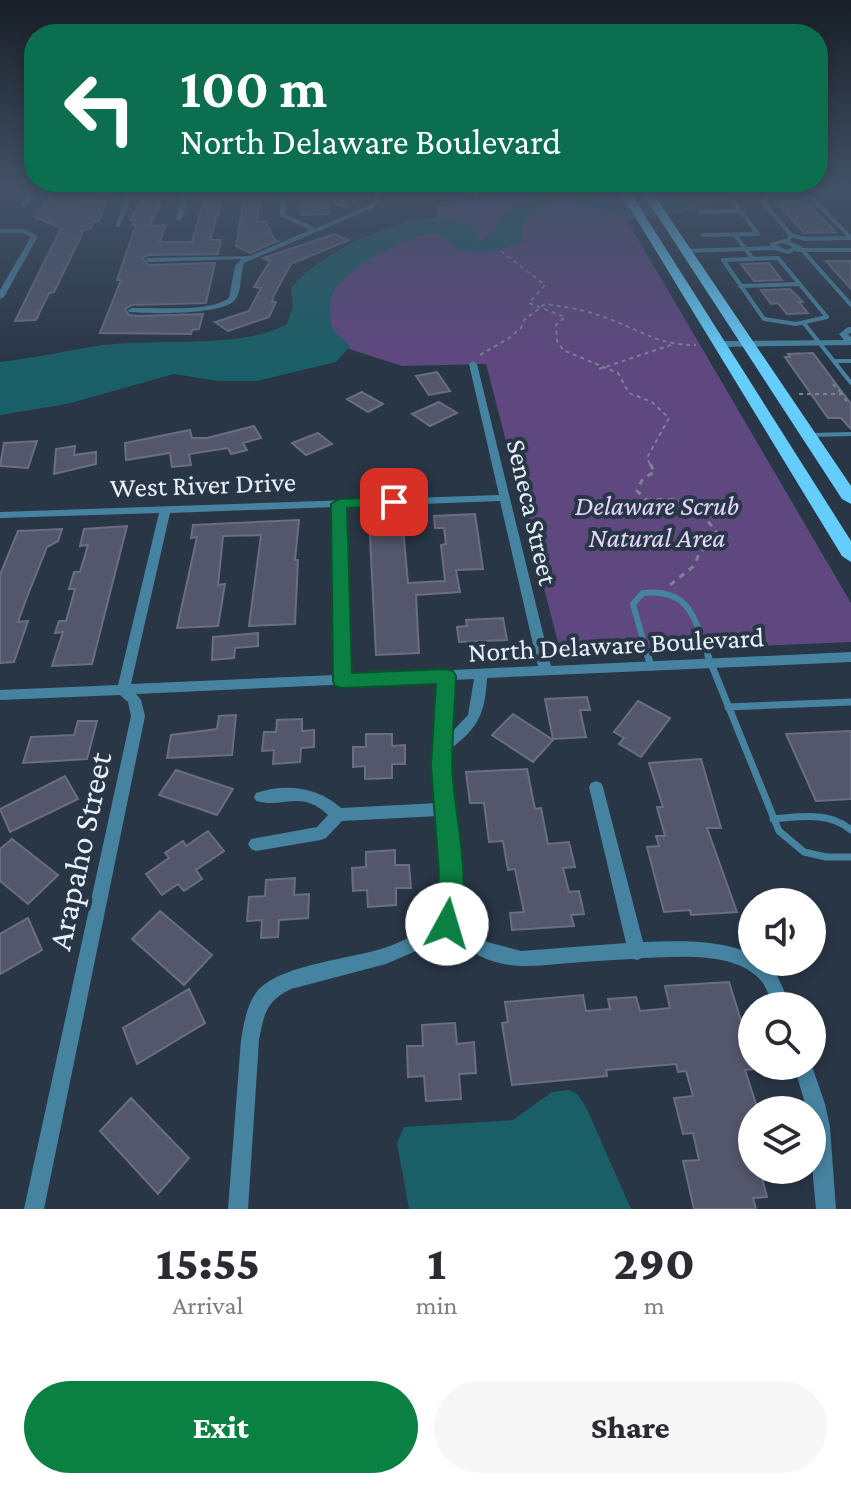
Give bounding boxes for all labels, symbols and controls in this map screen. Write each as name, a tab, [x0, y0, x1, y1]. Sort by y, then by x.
icon: left	[48, 56, 152, 160]
text: 100 m	[180, 57, 327, 119]
text: North Delaware Boulevard	[180, 122, 561, 162]
street label: Seneca Street	[501, 436, 564, 588]
street label: West River Drive	[109, 466, 297, 503]
pin	[360, 468, 428, 536]
icon: arrive	[372, 480, 416, 524]
park label: Delaware Scrub Natural Area	[575, 490, 739, 553]
street label: North Delaware Boulevard	[467, 621, 765, 668]
street label: Arapaho Street	[40, 748, 120, 954]
position arrow	[405, 882, 489, 966]
map controls	[738, 888, 826, 1184]
button: sound	[738, 888, 826, 976]
button: search	[738, 992, 826, 1080]
button: layers	[738, 1096, 826, 1184]
text: 15:55	[156, 1236, 260, 1289]
text: 1	[427, 1236, 446, 1289]
text: 290	[613, 1236, 695, 1289]
text: Arrival	[173, 1291, 243, 1320]
text: min	[416, 1291, 457, 1320]
text: m	[644, 1291, 665, 1320]
button: Exit	[24, 1381, 418, 1473]
button: Share	[434, 1381, 827, 1473]

